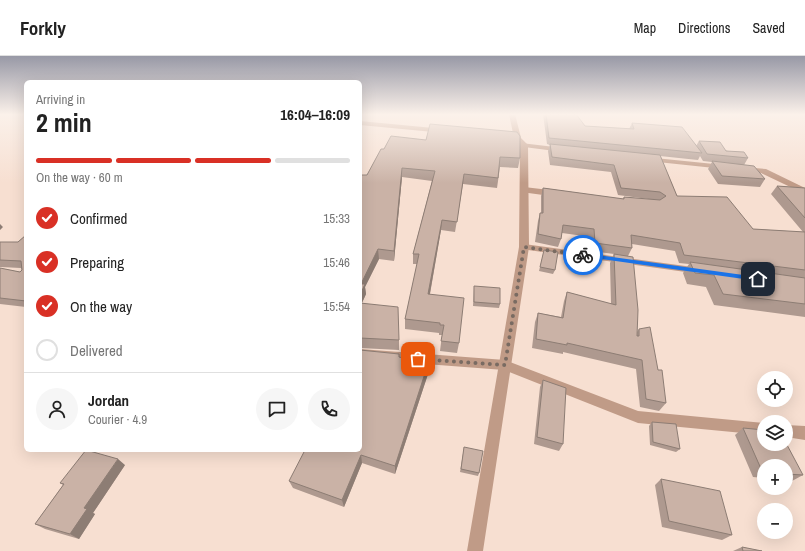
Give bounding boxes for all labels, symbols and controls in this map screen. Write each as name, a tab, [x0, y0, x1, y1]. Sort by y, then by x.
text: Forkly	[20, 15, 66, 41]
text: Map	[634, 19, 656, 37]
text: Directions	[678, 19, 730, 37]
text: Saved	[752, 19, 785, 37]
text: Arriving in	[36, 91, 85, 108]
text: 16:04–16:09	[280, 104, 350, 125]
text: 2 min	[36, 105, 92, 140]
text: On the way · 60 m	[36, 169, 123, 186]
icon: check	[36, 207, 58, 229]
text: Confirmed	[70, 208, 127, 229]
text: 15:33	[323, 210, 350, 227]
courier	[563, 235, 603, 275]
icon: bike	[572, 244, 594, 266]
icon: check	[36, 251, 58, 273]
text: Preparing	[70, 252, 124, 273]
text: 15:46	[323, 254, 350, 271]
pin	[741, 262, 775, 296]
icon: home	[747, 268, 769, 290]
icon: check	[36, 295, 58, 317]
text: On the way	[70, 296, 132, 317]
text: 15:54	[323, 298, 350, 315]
text: Delivered	[70, 340, 123, 361]
pin	[401, 342, 435, 376]
icon: bag	[407, 348, 429, 370]
map controls	[757, 371, 793, 539]
button: locate	[757, 371, 793, 407]
button: person	[36, 388, 78, 430]
button: chat	[256, 388, 298, 430]
button: phone	[308, 388, 350, 430]
text: Jordan	[88, 390, 129, 411]
text: Courier · 4.9	[88, 411, 147, 428]
button: layers	[757, 415, 793, 451]
button: +	[757, 459, 793, 495]
button: −	[757, 503, 793, 539]

